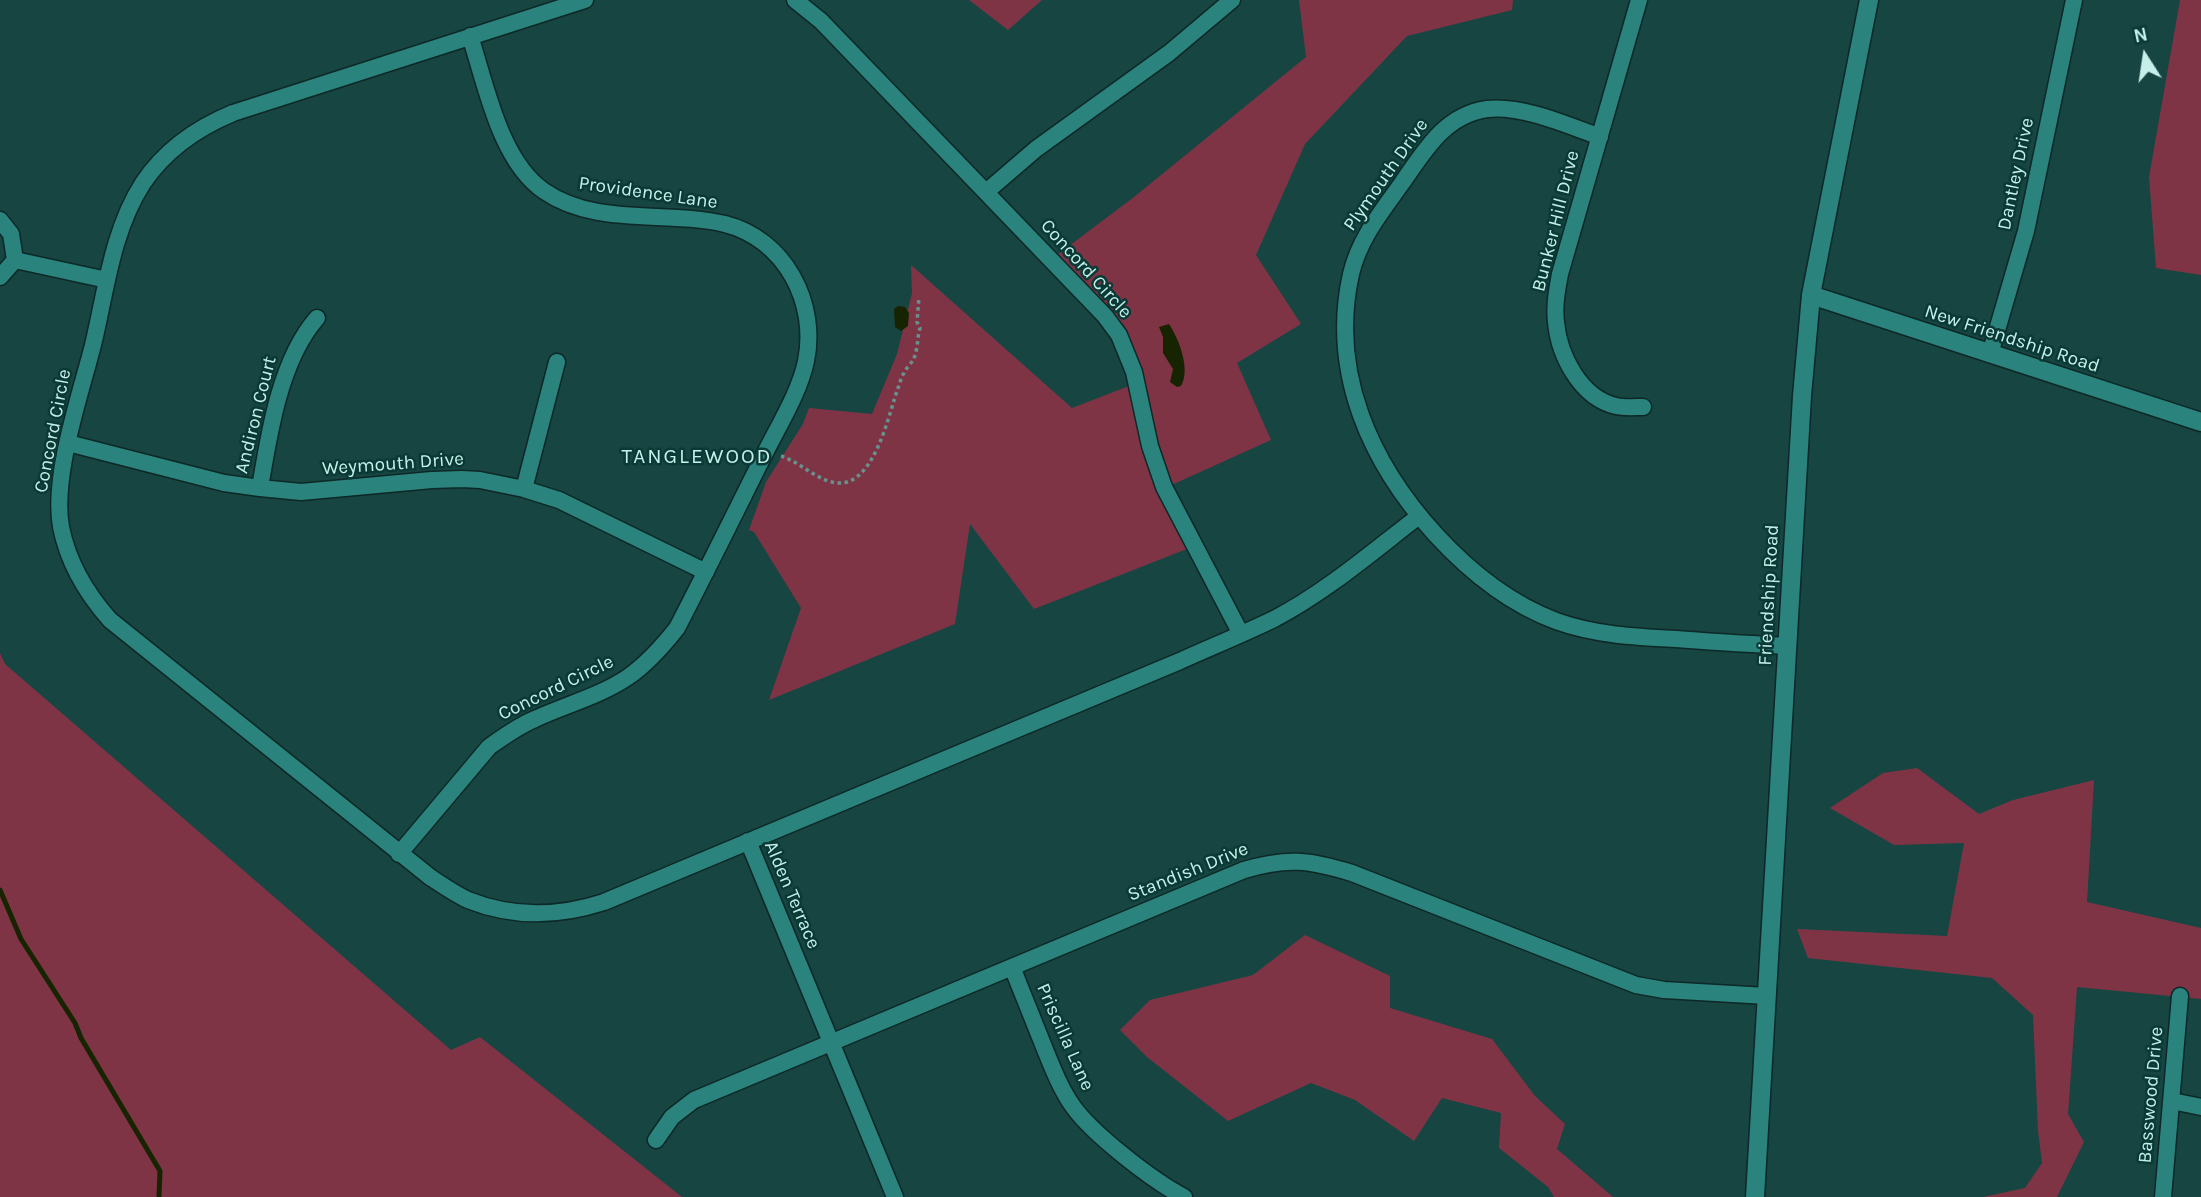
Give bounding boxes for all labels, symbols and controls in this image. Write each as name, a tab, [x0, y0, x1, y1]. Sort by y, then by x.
north arrow	[2110, 21, 2180, 91]
text: N	[2132, 23, 2150, 48]
street label: Plymouth Drive	[1339, 114, 1433, 236]
street label: Dantley Drive	[1993, 116, 2039, 232]
street label: Bunker Hill Drive	[1527, 148, 1585, 294]
street label: Providence Lane	[577, 172, 719, 214]
street label: Concord Circle	[1036, 215, 1136, 323]
street label: New Friendship Road	[1922, 300, 2102, 378]
street label: Andiron Court	[230, 354, 282, 476]
street label: Concord Circle	[30, 367, 76, 495]
district label: TANGLEWOOD	[623, 444, 771, 470]
street label: Weymouth Drive	[321, 448, 465, 480]
street label: Friendship Road	[1754, 524, 1784, 666]
street label: Concord Circle	[495, 650, 617, 726]
street label: Standish Drive	[1124, 837, 1252, 907]
street label: Alden Terrace	[759, 838, 825, 952]
street label: Priscilla Lane	[1031, 980, 1099, 1094]
street label: Basswood Drive	[2134, 1026, 2168, 1164]

